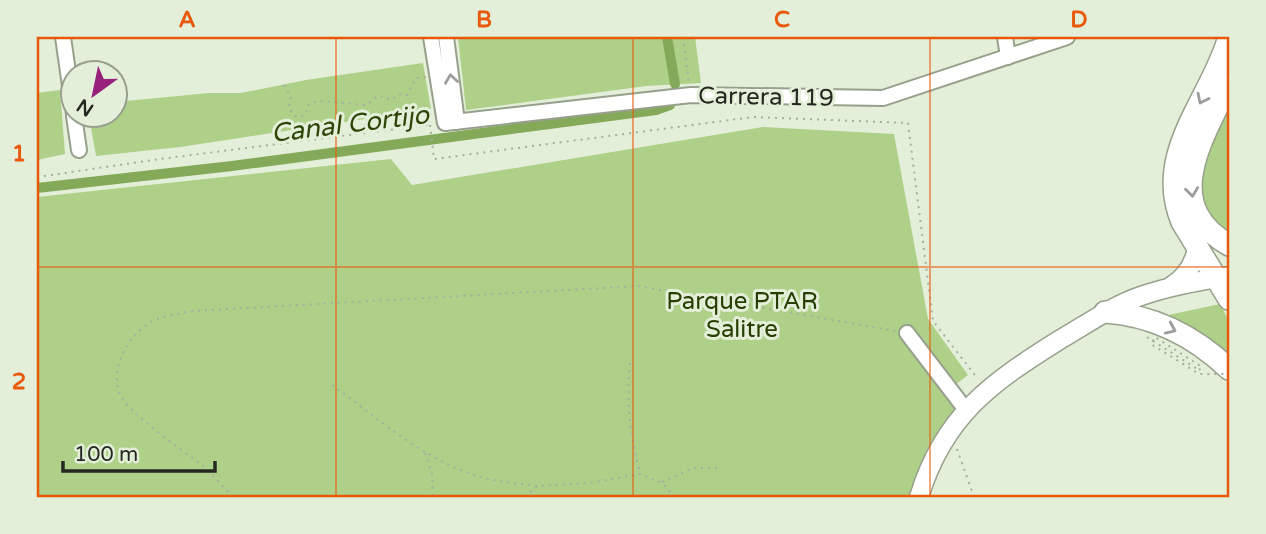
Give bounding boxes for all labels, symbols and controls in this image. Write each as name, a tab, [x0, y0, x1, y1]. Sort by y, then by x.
text: A	[178, 6, 196, 34]
text: B	[476, 6, 492, 34]
text: C	[774, 6, 790, 34]
text: D	[1070, 6, 1088, 34]
north arrow	[60, 60, 130, 130]
one-way arrow	[444, 73, 459, 85]
street label: Carrera 119	[698, 81, 834, 113]
one-way arrow	[1196, 92, 1210, 104]
text: N	[73, 94, 98, 121]
water label: Canal Cortijo	[269, 99, 432, 149]
text: 1	[12, 140, 26, 168]
one-way arrow	[1185, 186, 1200, 198]
park label: Parque PTAR Salitre	[666, 287, 818, 344]
one-way arrow	[1164, 321, 1176, 335]
text: 2	[12, 368, 26, 396]
scale bar	[63, 429, 215, 473]
text: 100 m	[74, 442, 138, 467]

